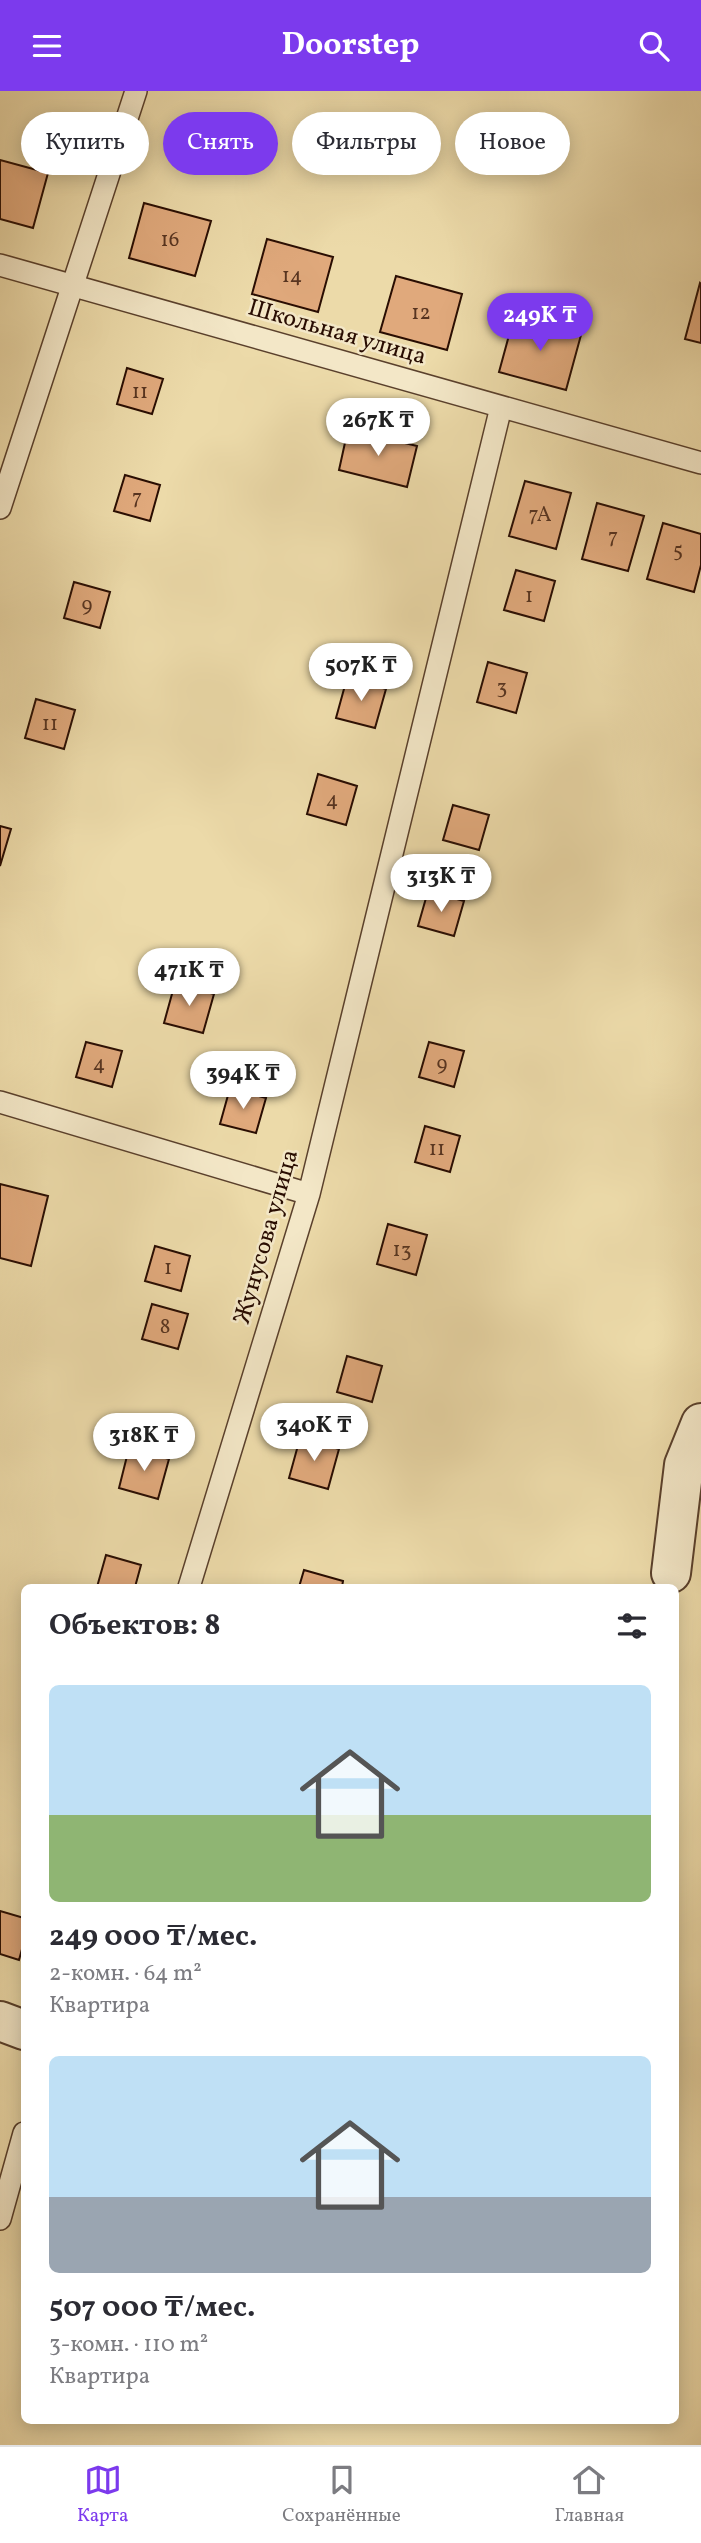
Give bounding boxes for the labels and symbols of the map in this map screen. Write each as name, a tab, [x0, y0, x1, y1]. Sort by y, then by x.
house number: 16	[161, 226, 179, 255]
house number: 14	[282, 262, 302, 291]
street label: Школьная улица	[244, 291, 430, 375]
pin: 249K ₸	[483, 293, 597, 353]
house number: 12	[411, 299, 431, 328]
house number: 11	[132, 378, 148, 407]
pin: 267K ₸	[321, 399, 435, 458]
house number: 7	[132, 484, 142, 513]
house number: 7А	[529, 501, 552, 530]
house number: 7	[608, 523, 618, 552]
house number: 5	[673, 536, 683, 565]
house number: 1	[525, 582, 533, 611]
house number: 9	[82, 591, 93, 620]
pin: 507K ₸	[304, 643, 418, 703]
house number: 3	[497, 673, 507, 702]
house number: 11	[42, 710, 58, 739]
house number: 4	[326, 786, 338, 815]
pin: 313K ₸	[384, 855, 498, 914]
pin: 471K ₸	[132, 949, 246, 1008]
house number: 4	[93, 1050, 105, 1079]
house number: 9	[437, 1050, 448, 1079]
pin: 394K ₸	[186, 1051, 300, 1111]
house number: 11	[429, 1135, 445, 1164]
street label: Жунусова улица	[226, 1146, 308, 1328]
house number: 13	[393, 1236, 411, 1265]
house number: 1	[164, 1254, 172, 1283]
house number: 8	[160, 1313, 170, 1342]
pin: 340K ₸	[257, 1403, 371, 1463]
pin: 318K ₸	[87, 1413, 201, 1473]

